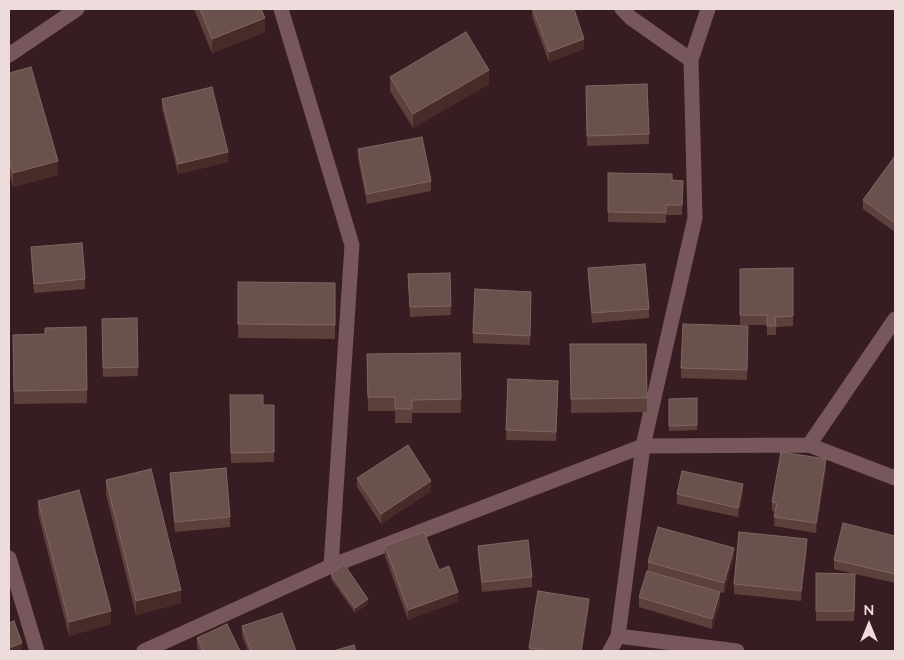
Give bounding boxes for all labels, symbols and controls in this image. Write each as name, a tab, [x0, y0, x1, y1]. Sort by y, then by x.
north arrow	[844, 600, 894, 650]
text: N	[864, 601, 874, 618]

